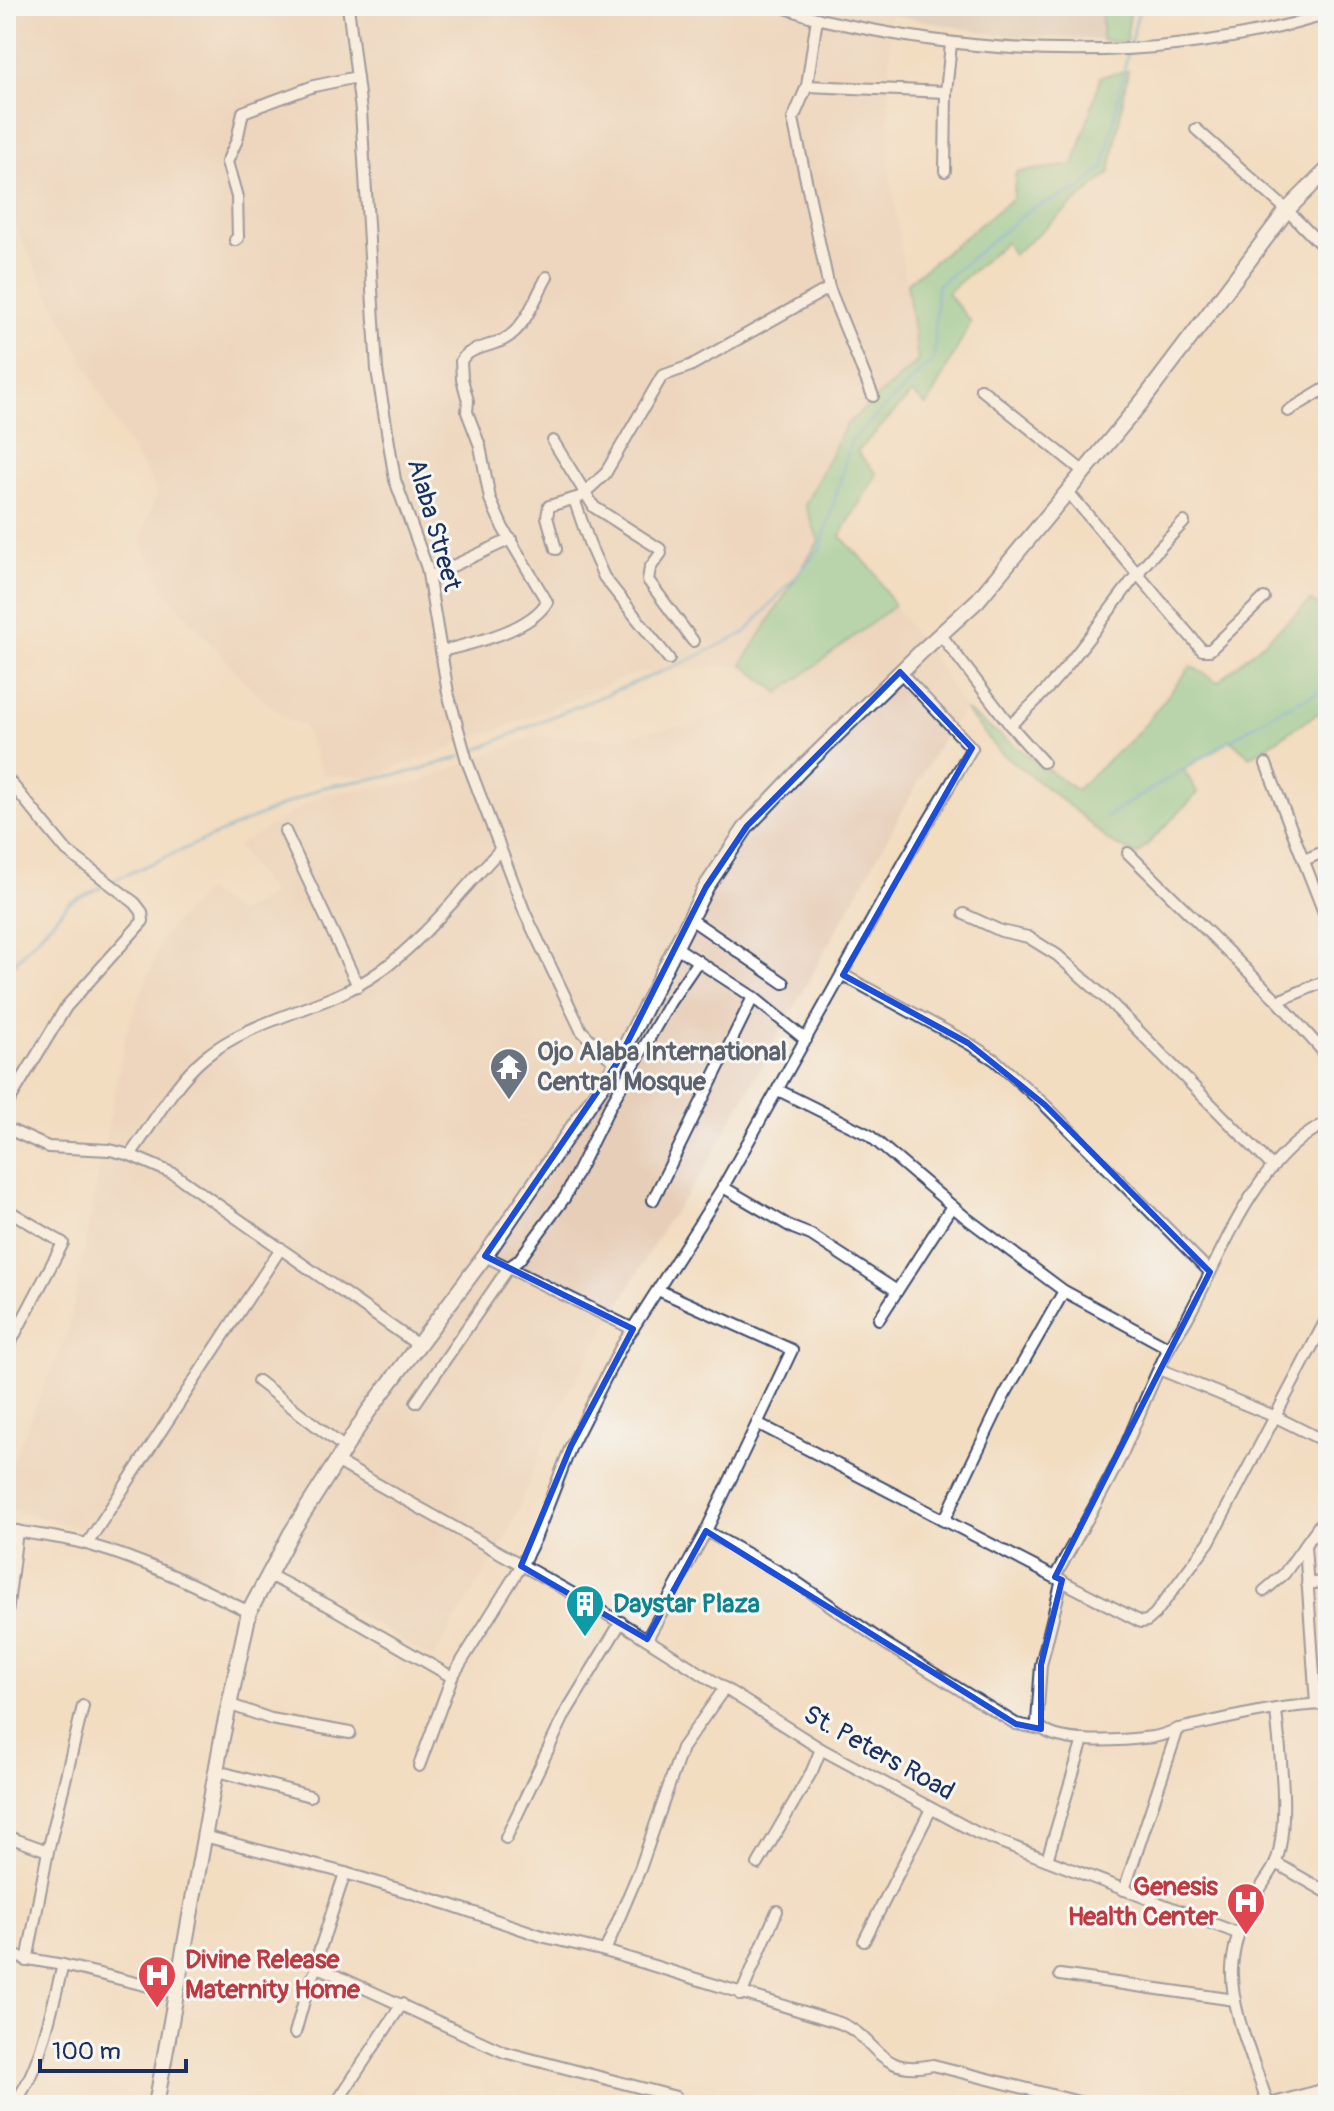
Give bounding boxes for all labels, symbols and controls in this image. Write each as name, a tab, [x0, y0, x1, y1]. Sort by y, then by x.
street label: Alaba Street	[400, 455, 468, 595]
place label: Ojo Alaba International Central Mosque	[537, 1036, 787, 1098]
temple icon: Ojo Alaba International Central Mosque	[488, 1046, 530, 1101]
building icon: Daystar Plaza	[564, 1583, 606, 1638]
place label: Daystar Plaza	[613, 1588, 760, 1620]
street label: St. Peters Road	[798, 1698, 960, 1808]
place label: Genesis Health Center	[1068, 1871, 1219, 1933]
hospital icon: Genesis Health Center	[1225, 1881, 1267, 1936]
place label: Divine Release Maternity Home	[185, 1944, 361, 2006]
hospital icon: Divine Release Maternity Home	[136, 1954, 178, 2009]
scale bar	[40, 2023, 186, 2073]
text: 100 m	[52, 2037, 121, 2066]

